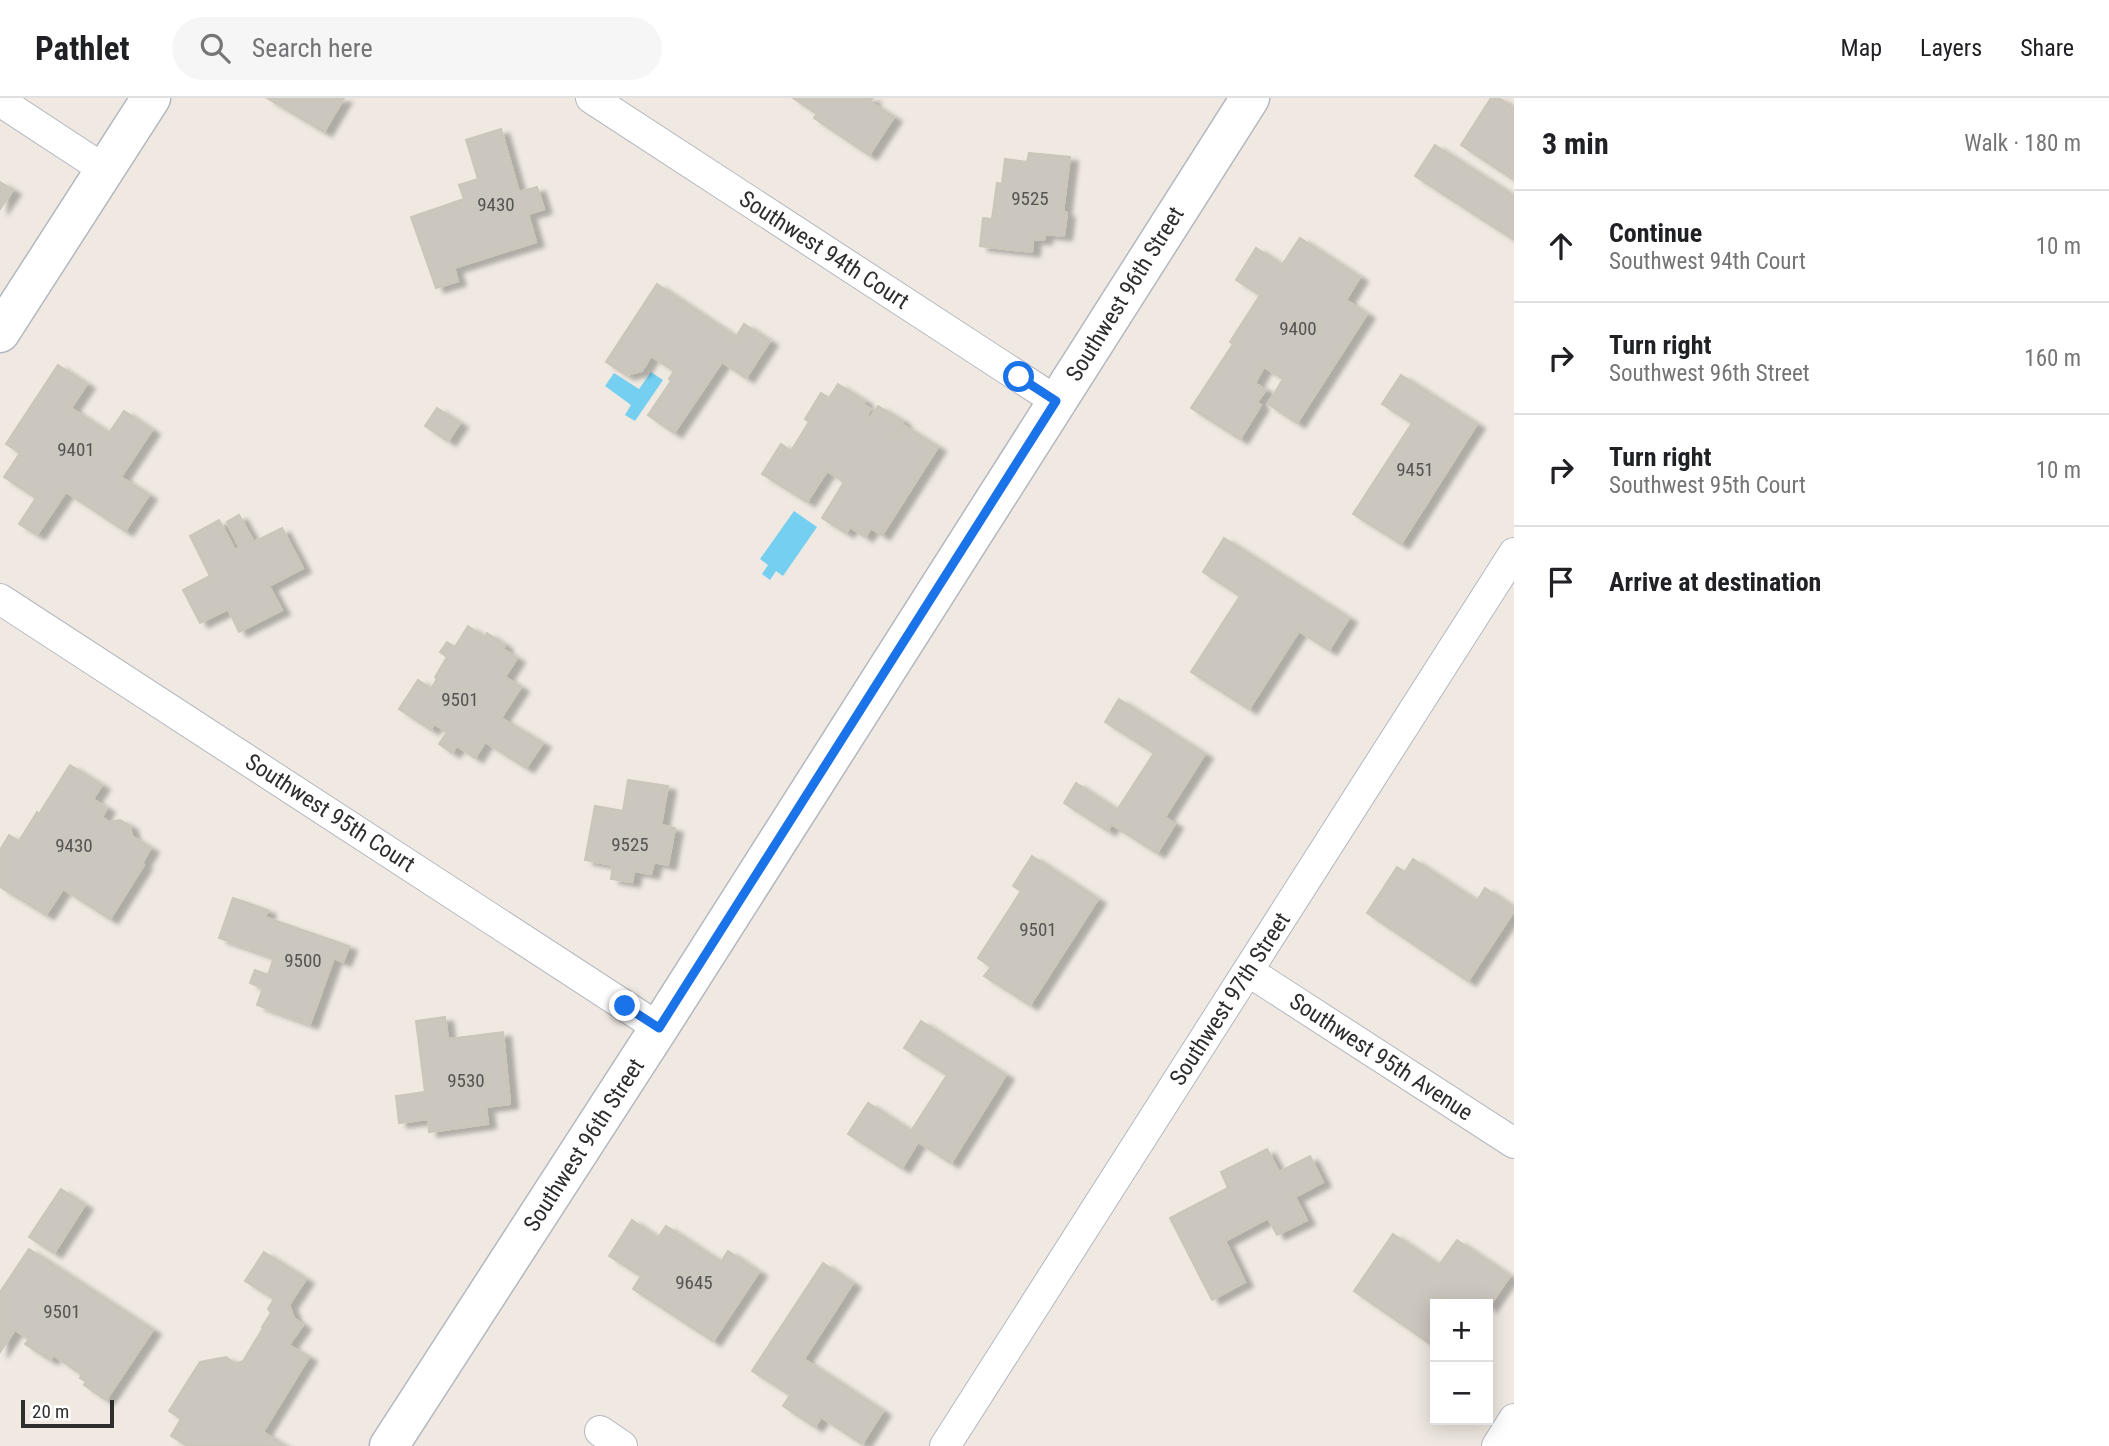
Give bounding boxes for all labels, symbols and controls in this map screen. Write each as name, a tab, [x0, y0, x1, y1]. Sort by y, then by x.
search box	[172, 17, 662, 80]
text: Pathlet	[35, 29, 130, 68]
icon: search	[196, 29, 234, 67]
text: Search here	[252, 33, 373, 63]
text: Map	[1841, 34, 1882, 62]
text: Layers	[1920, 34, 1982, 62]
text: Share	[2020, 34, 2074, 62]
text: 3 min	[1542, 126, 1609, 161]
text: Walk · 180 m	[1964, 130, 2081, 157]
street label: Southwest 94th Court	[734, 185, 914, 315]
house number: 9525	[1011, 187, 1049, 210]
house number: 9430	[477, 193, 515, 216]
street label: Southwest 96th Street	[1060, 202, 1190, 386]
text: Continue	[1609, 218, 1702, 248]
icon: ahead	[1542, 227, 1580, 265]
text: 10 m	[2036, 233, 2081, 260]
text: Southwest 94th Court	[1609, 248, 1806, 275]
house number: 9400	[1279, 317, 1317, 340]
text: Turn right	[1609, 330, 1711, 360]
icon: right	[1542, 339, 1580, 377]
text: 160 m	[2024, 345, 2081, 372]
text: Southwest 96th Street	[1609, 360, 1810, 387]
route start	[1003, 361, 1034, 392]
house number: 9401	[57, 438, 95, 461]
text: Turn right	[1609, 442, 1711, 472]
icon: right	[1542, 451, 1580, 489]
text: 10 m	[2036, 457, 2081, 484]
house number: 9451	[1396, 458, 1434, 481]
text: Southwest 95th Court	[1609, 472, 1806, 499]
icon: arrive	[1542, 563, 1580, 601]
text: Arrive at destination	[1609, 567, 1821, 597]
house number: 9501	[441, 688, 479, 711]
street label: Southwest 95th Court	[240, 748, 420, 878]
house number: 9525	[611, 833, 649, 856]
house number: 9430	[55, 834, 93, 857]
street label: Southwest 97th Street	[1164, 908, 1296, 1090]
house number: 9501	[1019, 918, 1057, 941]
house number: 9500	[284, 949, 322, 972]
street label: Southwest 95th Avenue	[1284, 988, 1478, 1126]
route end	[609, 990, 640, 1021]
street label: Southwest 96th Street	[518, 1054, 650, 1236]
house number: 9530	[447, 1069, 485, 1092]
house number: 9645	[675, 1271, 713, 1294]
map controls	[1430, 1299, 1493, 1425]
button: +	[1430, 1299, 1493, 1362]
house number: 9501	[43, 1300, 81, 1323]
button: −	[1430, 1362, 1493, 1425]
scale bar	[21, 1397, 114, 1429]
text: 20 m	[32, 1400, 69, 1423]

